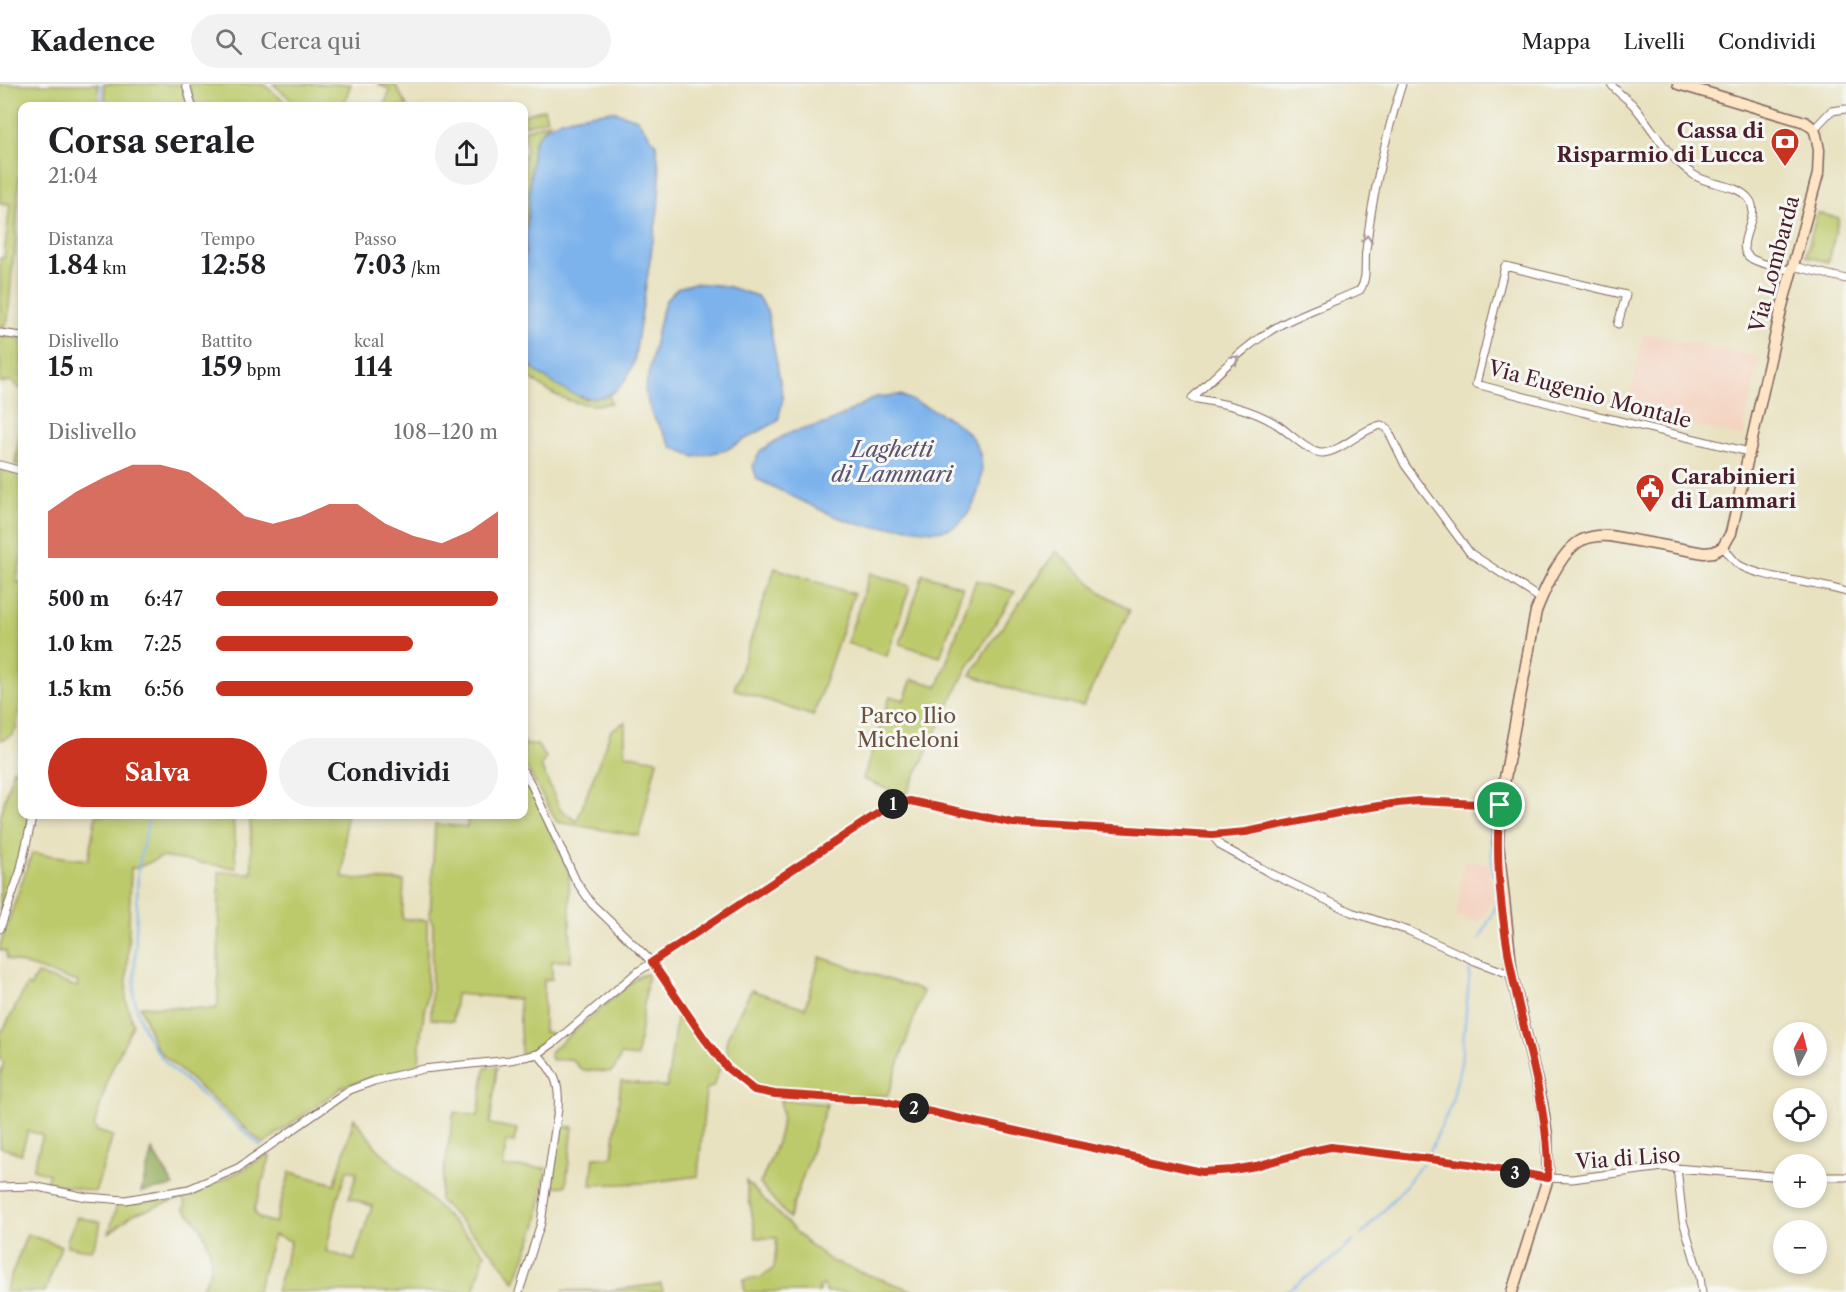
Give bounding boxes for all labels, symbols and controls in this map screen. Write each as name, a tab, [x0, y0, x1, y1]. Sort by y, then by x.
search box	[191, 14, 611, 68]
text: Kadence	[30, 24, 155, 58]
icon: search	[212, 25, 245, 58]
text: Cerca qui	[260, 28, 361, 55]
text: Mappa	[1521, 29, 1591, 54]
text: Livelli	[1624, 29, 1685, 54]
text: Condividi	[1718, 29, 1816, 54]
place label: Cassa di Risparmio di Lucca	[1557, 118, 1765, 167]
text: Corsa serale	[48, 121, 255, 162]
button: share	[435, 122, 498, 185]
bank icon: Cassa di Risparmio di Lucca	[1769, 126, 1801, 168]
text: 21:04	[48, 164, 98, 188]
street label: Via Lombarda	[1744, 192, 1804, 336]
text: Distanza	[48, 229, 114, 249]
text: Tempo	[201, 229, 255, 249]
text: Passo	[354, 229, 397, 249]
one-way arrow	[1361, 235, 1373, 244]
text: 1.84	[48, 249, 98, 281]
text: 12:58	[201, 249, 266, 281]
text: 7:03	[354, 249, 407, 281]
text: km	[98, 258, 127, 278]
text: /km	[407, 258, 441, 278]
text: Dislivello	[48, 331, 119, 351]
text: Battito	[201, 331, 252, 351]
text: kcal	[354, 331, 384, 351]
text: 15	[48, 351, 74, 383]
text: 159	[201, 351, 243, 383]
text: 114	[354, 351, 393, 383]
one-way arrow	[1228, 355, 1239, 366]
street label: Via Eugenio Montale	[1485, 355, 1694, 433]
text: m	[74, 360, 93, 380]
text: bpm	[243, 360, 281, 380]
text: Dislivello	[48, 420, 136, 444]
text: 108–120 m	[394, 420, 498, 444]
water label: Laghetti di Lammari	[831, 436, 954, 488]
place label: Carabinieri di Lammari	[1671, 464, 1797, 513]
public building icon: Carabinieri di Lammari	[1634, 472, 1666, 514]
text: 500 m	[48, 587, 109, 611]
text: 6:47	[144, 587, 183, 611]
text: 1.0 km	[48, 632, 113, 656]
text: 7:25	[144, 632, 182, 656]
text: 1.5 km	[48, 677, 112, 701]
text: 6:56	[144, 677, 184, 701]
park label: Parco Ilio Micheloni	[857, 703, 959, 752]
button: Salva	[48, 738, 267, 807]
button: Condividi	[279, 738, 498, 807]
pin	[1474, 779, 1525, 830]
icon: arrive	[1483, 788, 1516, 821]
pin: 1	[878, 789, 908, 819]
text: 1	[889, 794, 897, 814]
north arrow	[1773, 1022, 1827, 1076]
map controls	[1773, 1022, 1827, 1274]
button: locate	[1773, 1088, 1827, 1142]
pin: 2	[899, 1093, 929, 1123]
text: 2	[909, 1098, 919, 1118]
street label: Via di Liso	[1574, 1142, 1681, 1174]
button: +	[1773, 1154, 1827, 1208]
pin: 3	[1500, 1158, 1530, 1188]
text: 3	[1510, 1163, 1520, 1183]
button: −	[1773, 1220, 1827, 1274]

